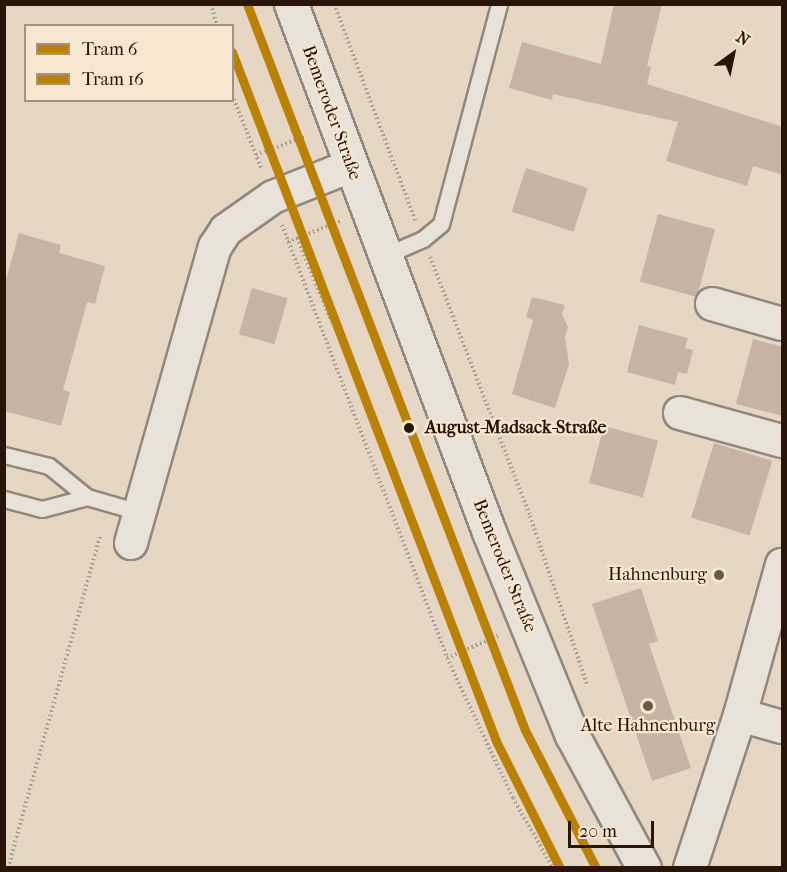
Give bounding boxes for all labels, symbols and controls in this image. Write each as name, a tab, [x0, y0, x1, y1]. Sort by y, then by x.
legend	[24, 24, 234, 102]
north arrow	[703, 24, 763, 84]
text: N	[733, 27, 753, 50]
text: Tram 6	[82, 39, 137, 60]
street label: Bemeroder Straße	[297, 43, 365, 183]
text: Tram 16	[82, 69, 144, 90]
marker: August-Madsack-Straße	[398, 417, 420, 439]
place label: August-Madsack-Straße	[425, 417, 606, 439]
street label: Bemeroder Straße	[467, 496, 541, 636]
place label: Hahnenburg	[608, 564, 707, 586]
marker: Hahnenburg	[712, 568, 726, 582]
marker: Alte Hahnenburg	[641, 699, 655, 713]
place label: Alte Hahnenburg	[581, 715, 715, 737]
scale bar	[571, 809, 656, 847]
text: 20 m	[579, 821, 617, 842]

